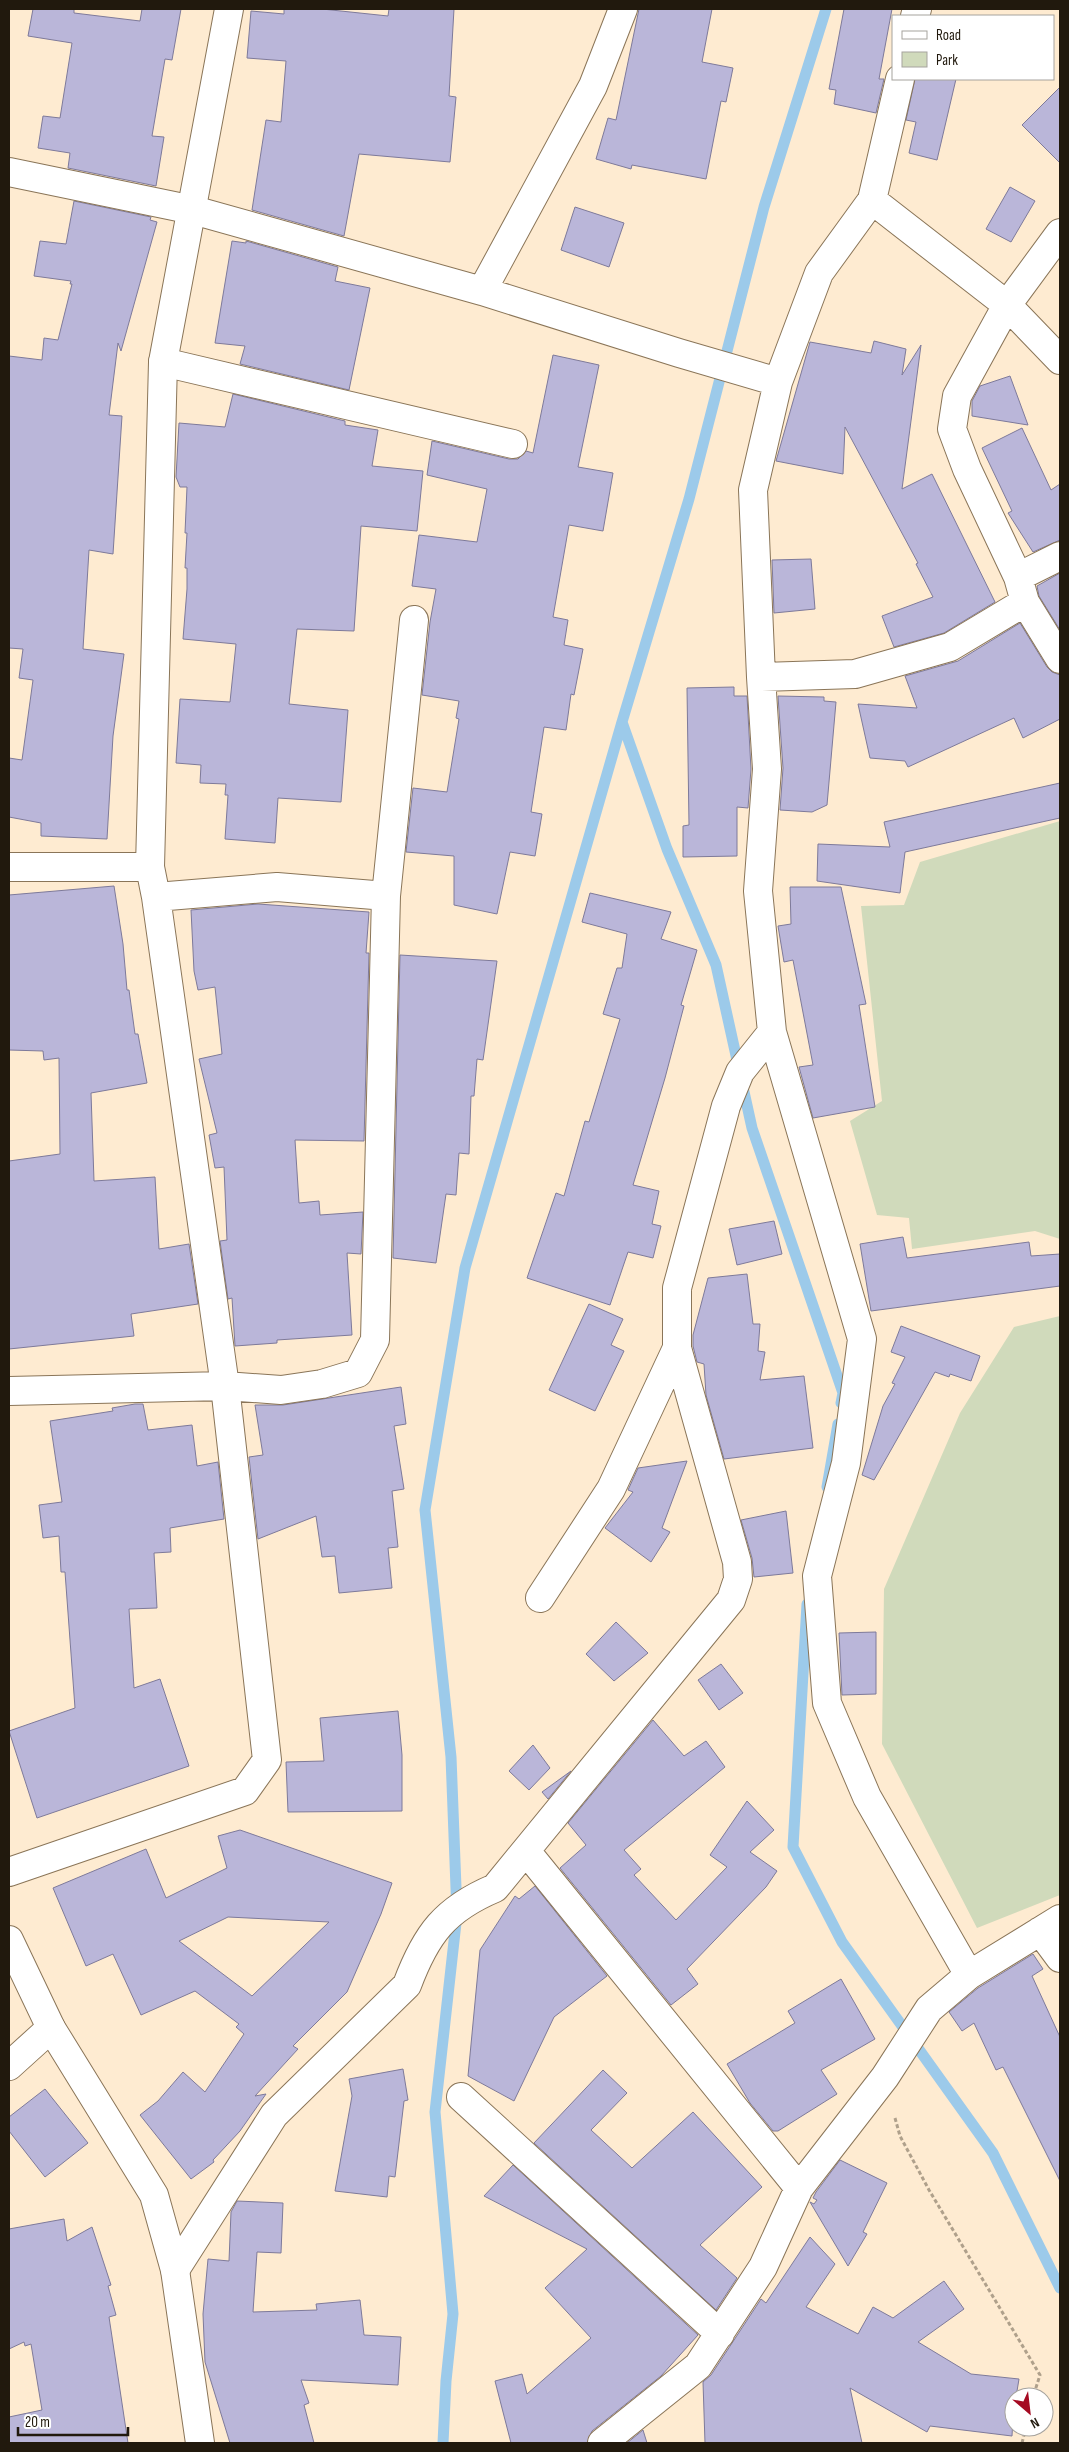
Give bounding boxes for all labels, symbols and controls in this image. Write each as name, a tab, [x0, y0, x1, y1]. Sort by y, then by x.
legend	[892, 15, 1054, 80]
text: Road	[936, 26, 961, 45]
text: Park	[936, 51, 958, 70]
north arrow	[1004, 2387, 1054, 2437]
scale bar	[18, 2404, 128, 2436]
text: 20 m	[25, 2413, 50, 2432]
text: N	[1028, 2414, 1042, 2432]

